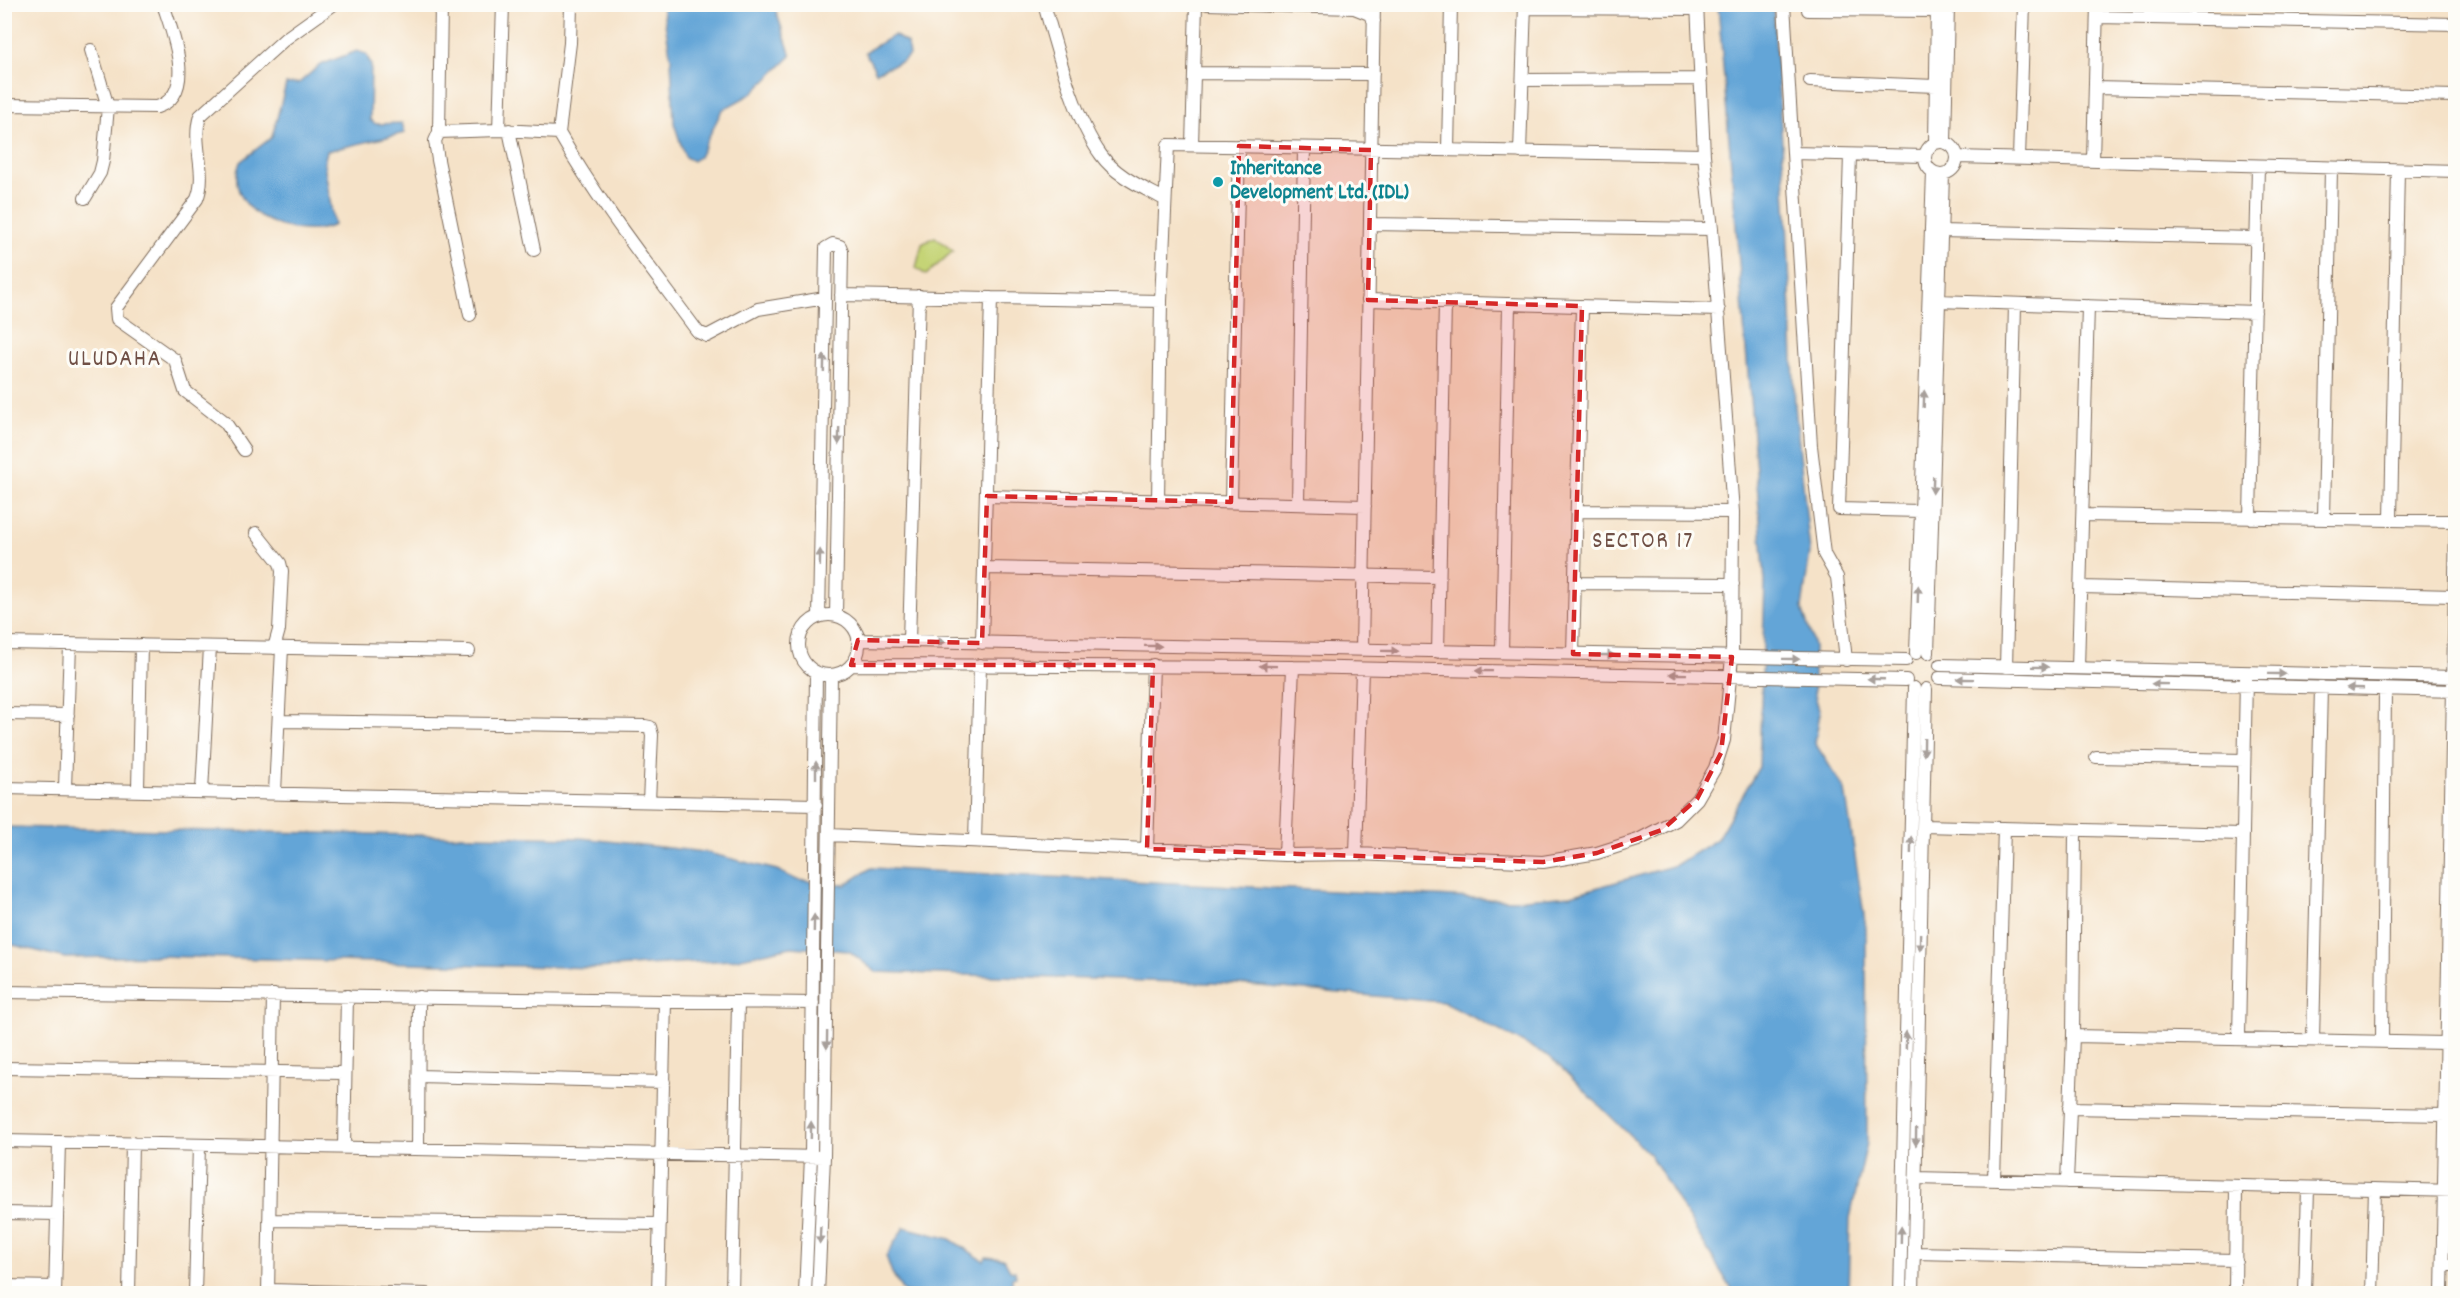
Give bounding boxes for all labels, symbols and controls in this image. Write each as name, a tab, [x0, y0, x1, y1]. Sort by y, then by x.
place label: Inheritance Development Ltd. (IDL)	[1230, 155, 1409, 209]
marker: Inheritance Development Ltd. (IDL)	[1211, 175, 1225, 189]
district label: ULUDAHA	[68, 343, 162, 377]
one-way arrow	[819, 354, 828, 373]
one-way arrow	[1920, 390, 1929, 409]
one-way arrow	[834, 426, 844, 445]
one-way arrow	[1928, 475, 1937, 494]
district label: SECTOR 17	[1592, 525, 1694, 559]
one-way arrow	[815, 549, 825, 568]
one-way arrow	[1913, 585, 1922, 604]
one-way arrow	[928, 637, 947, 647]
one-way arrow	[1144, 641, 1163, 651]
one-way arrow	[1381, 646, 1400, 656]
one-way arrow	[1597, 650, 1616, 660]
one-way arrow	[1782, 654, 1801, 663]
one-way arrow	[1063, 660, 1082, 670]
one-way arrow	[1258, 661, 1277, 671]
one-way arrow	[2031, 663, 2050, 672]
one-way arrow	[1474, 666, 1493, 676]
one-way arrow	[2268, 669, 2287, 678]
one-way arrow	[1669, 670, 1688, 679]
one-way arrow	[1866, 674, 1885, 683]
one-way arrow	[1956, 674, 1975, 684]
one-way arrow	[2151, 679, 2170, 689]
one-way arrow	[2346, 684, 2365, 693]
one-way arrow	[1920, 738, 1929, 757]
one-way arrow	[811, 761, 821, 780]
one-way arrow	[1906, 836, 1915, 855]
one-way arrow	[810, 914, 819, 933]
one-way arrow	[1916, 933, 1925, 952]
one-way arrow	[822, 1030, 831, 1049]
one-way arrow	[1901, 1031, 1911, 1050]
one-way arrow	[806, 1121, 816, 1140]
one-way arrow	[1911, 1128, 1921, 1147]
one-way arrow	[816, 1225, 825, 1244]
one-way arrow	[1897, 1226, 1906, 1245]

